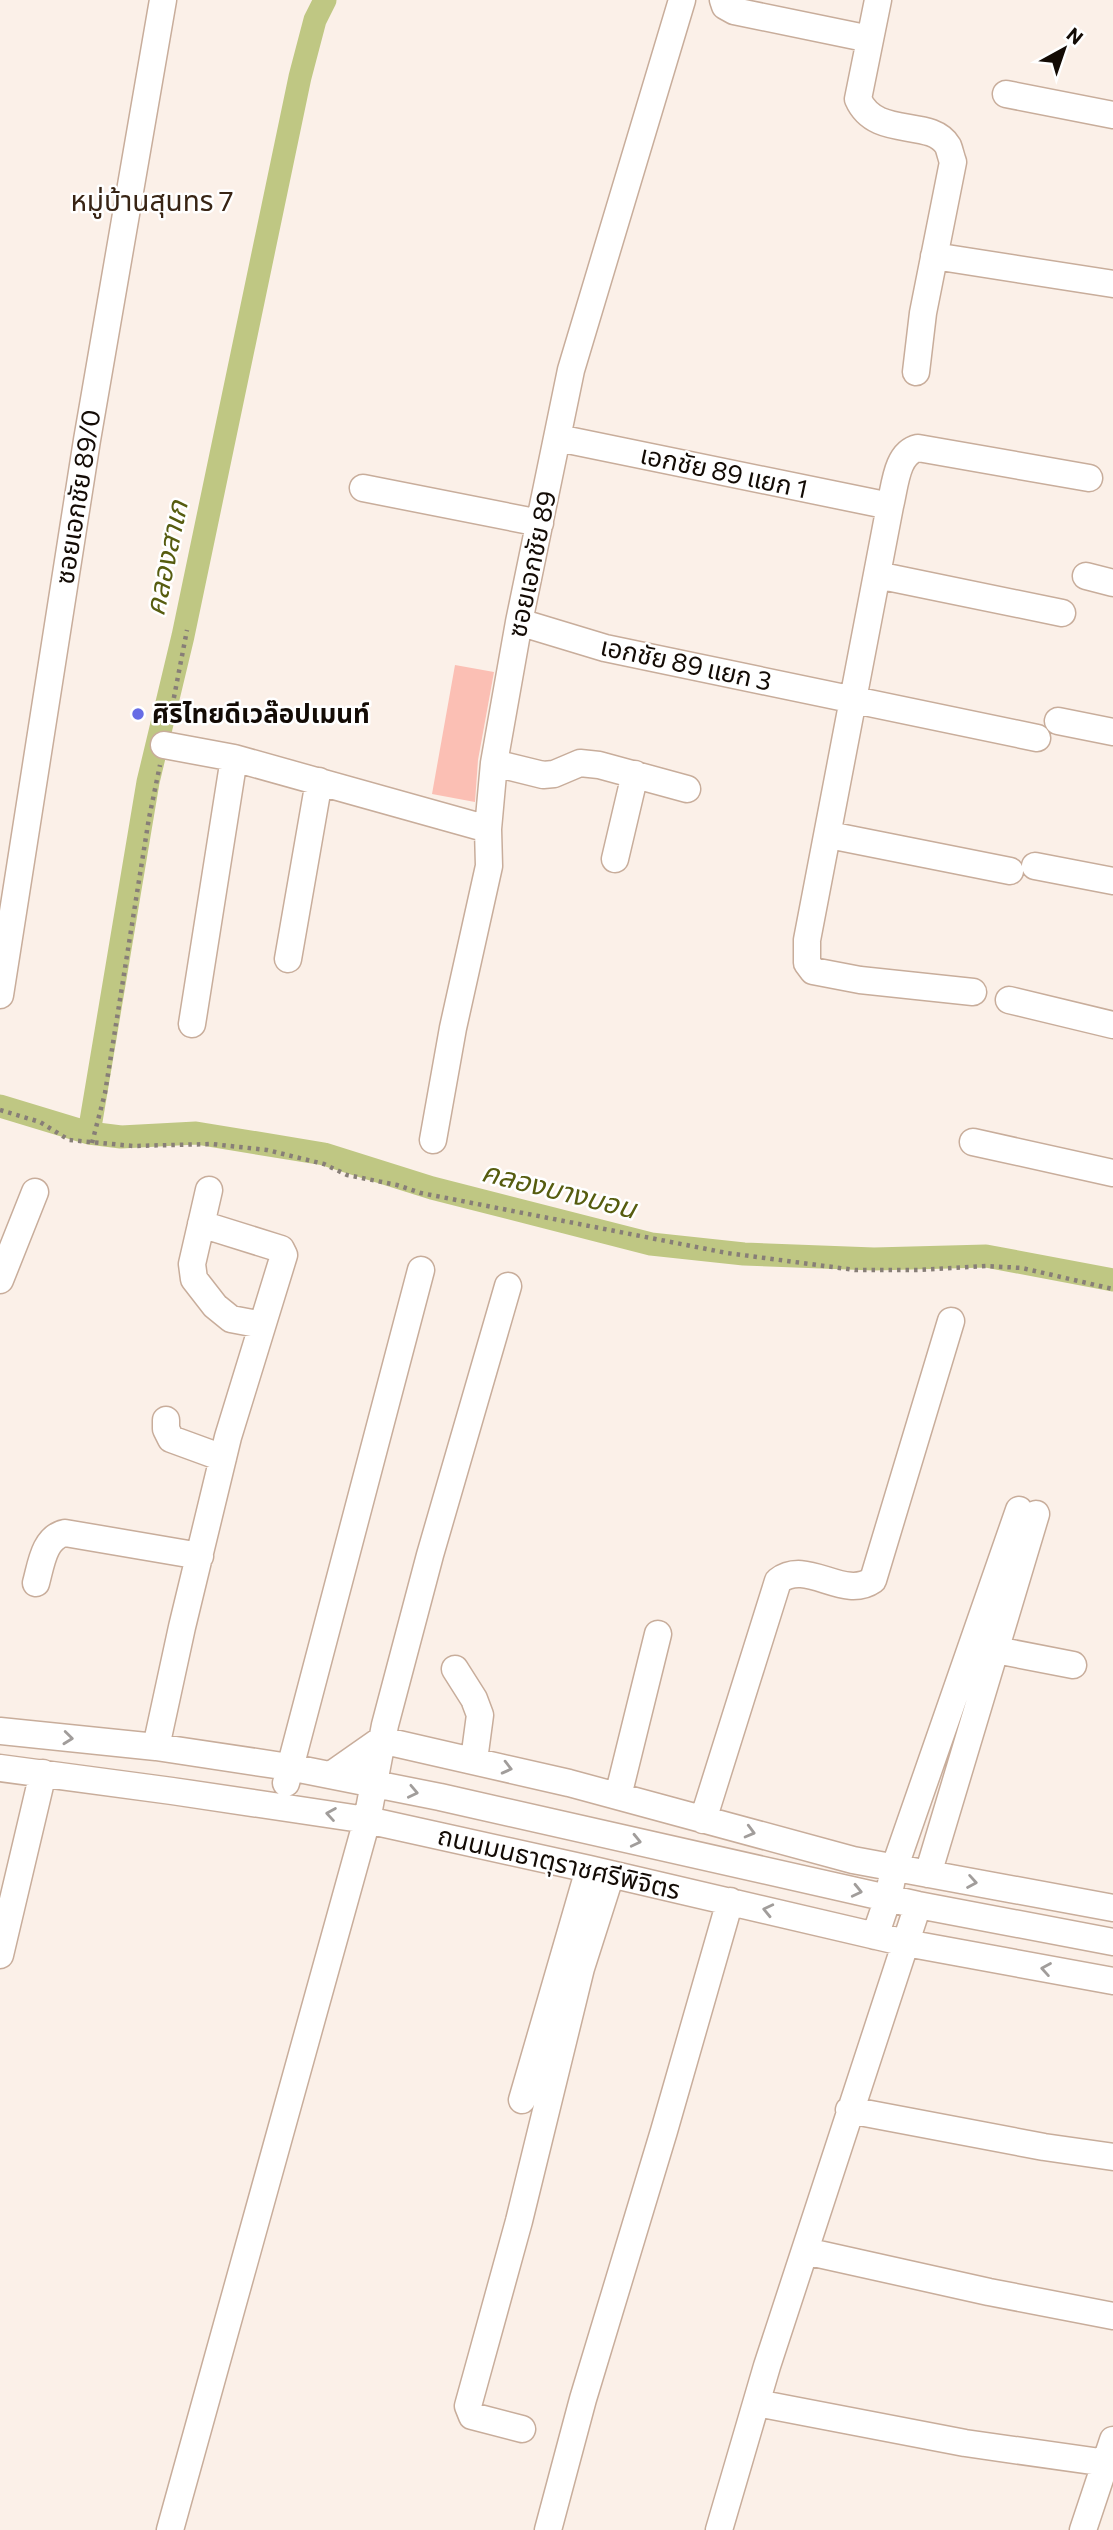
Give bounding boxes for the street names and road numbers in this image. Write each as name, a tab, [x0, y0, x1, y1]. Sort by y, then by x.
street label: ซอยเอกชัย 89/0	[47, 407, 106, 586]
street label: เอกชัย 89 แยก 1	[638, 438, 811, 503]
street label: ซอยเอกชัย 89	[500, 488, 561, 640]
street label: เอกชัย 89 แยก 3	[598, 629, 775, 696]
street label: ถนนมนธาตุราชศรีพิจิตร	[434, 1819, 684, 1907]

